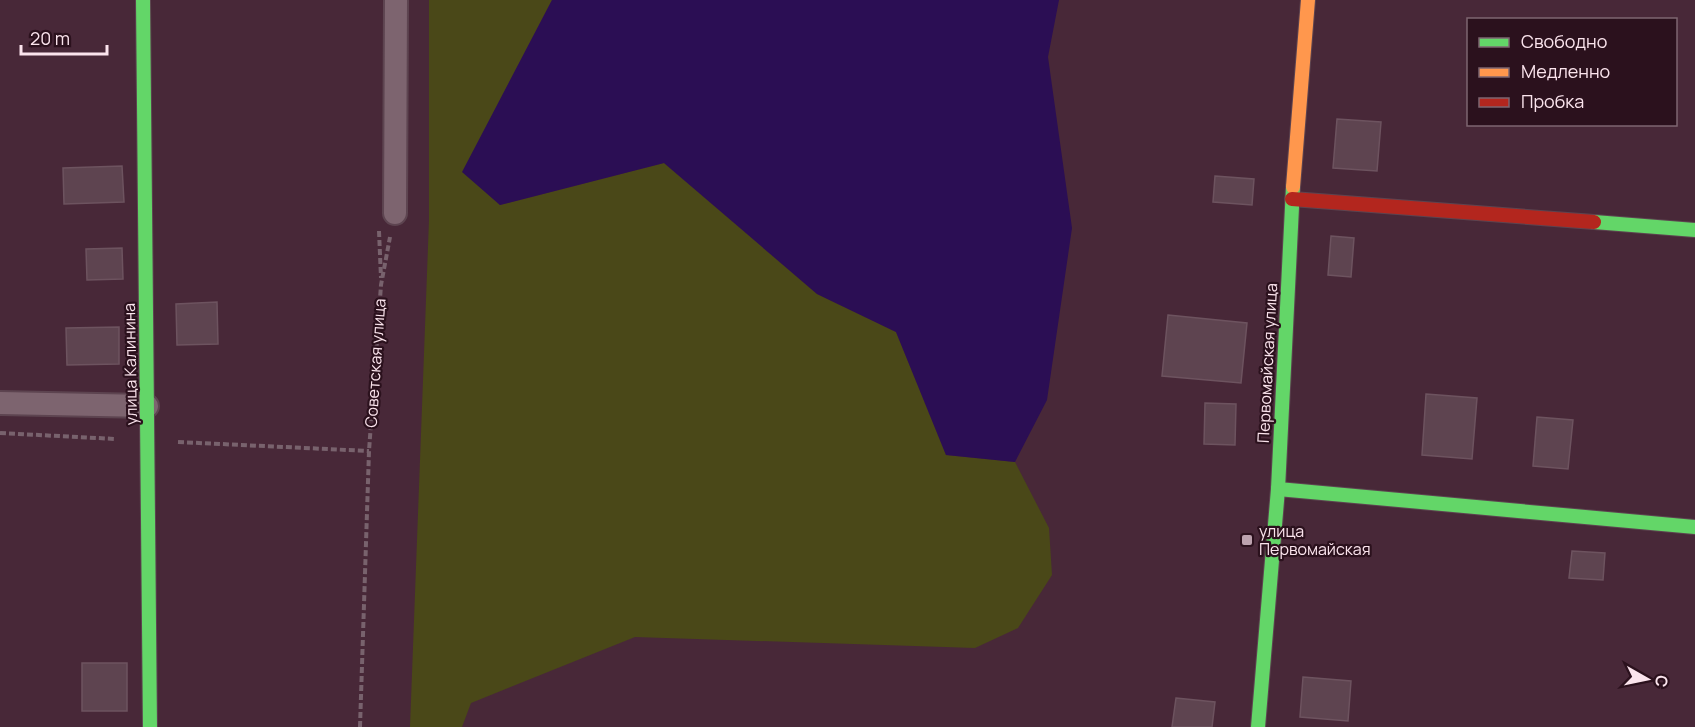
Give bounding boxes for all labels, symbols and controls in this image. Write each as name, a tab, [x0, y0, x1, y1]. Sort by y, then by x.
scale bar	[21, 18, 106, 56]
legend	[1467, 18, 1677, 126]
text: 20 m	[30, 26, 70, 50]
text: Свободно	[1521, 29, 1607, 53]
text: Медленно	[1521, 59, 1610, 83]
text: Пробка	[1521, 89, 1584, 113]
street label: Первомайская улица	[1252, 283, 1282, 443]
street label: Советская улица	[360, 298, 390, 428]
street label: улица Калинина	[118, 303, 142, 425]
place label: улица Первомайская	[1259, 520, 1371, 560]
marker: улица Первомайская	[1240, 533, 1254, 547]
north arrow	[1617, 649, 1677, 709]
text: С	[1650, 674, 1674, 689]

